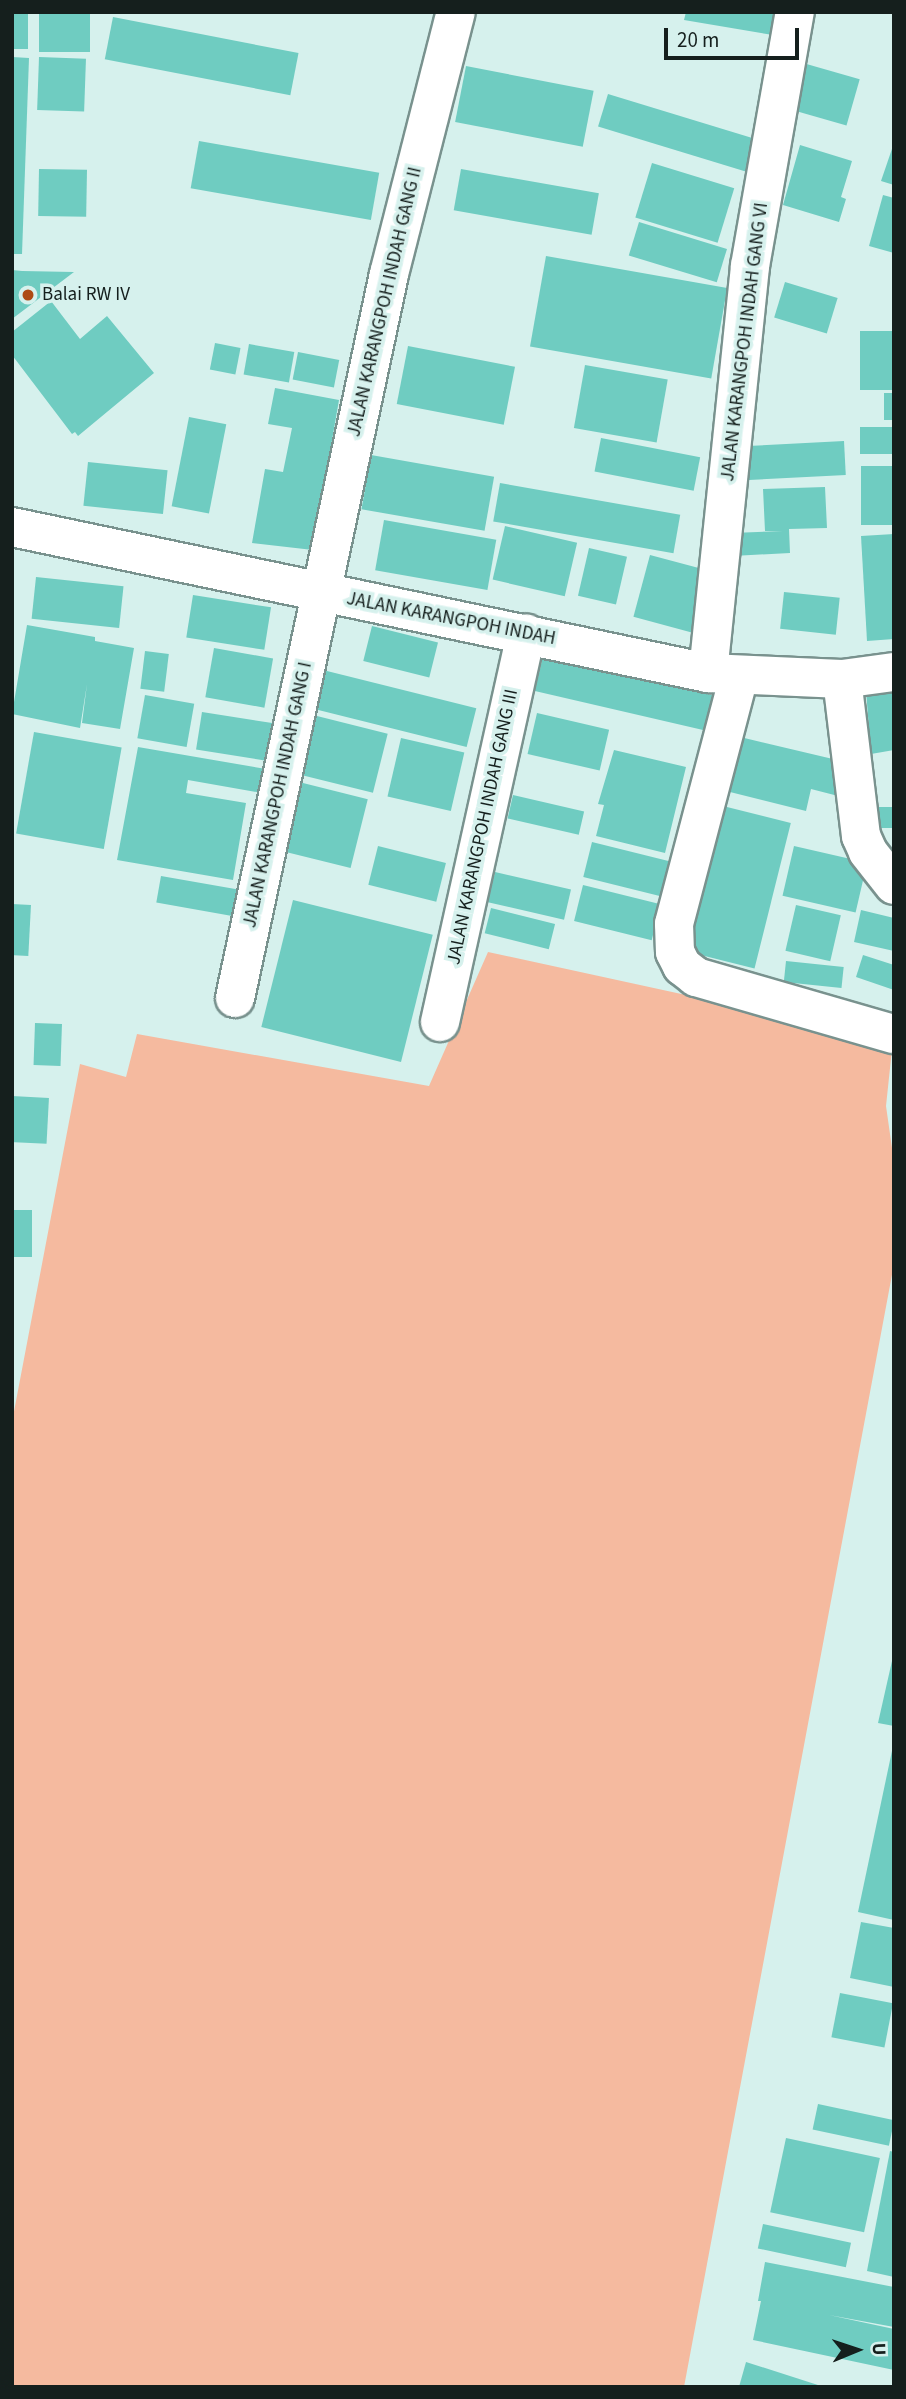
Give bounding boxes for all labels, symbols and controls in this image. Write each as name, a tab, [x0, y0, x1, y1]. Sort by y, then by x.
scale bar	[668, 14, 803, 58]
text: 20 m	[677, 25, 719, 55]
street label: JALAN KARANGPOH INDAH GANG II	[343, 165, 427, 439]
street label: JALAN KARANGPOH INDAH GANG VI	[717, 201, 773, 483]
place label: Balai RW IV	[42, 284, 130, 306]
marker: Balai RW IV	[20, 287, 36, 303]
street label: JALAN KARANGPOH INDAH	[345, 588, 557, 650]
street label: JALAN KARANGPOH INDAH GANG I	[239, 660, 317, 930]
street label: JALAN KARANGPOH INDAH GANG III	[443, 687, 523, 967]
north arrow	[822, 2315, 892, 2385]
text: U	[865, 2342, 892, 2356]

